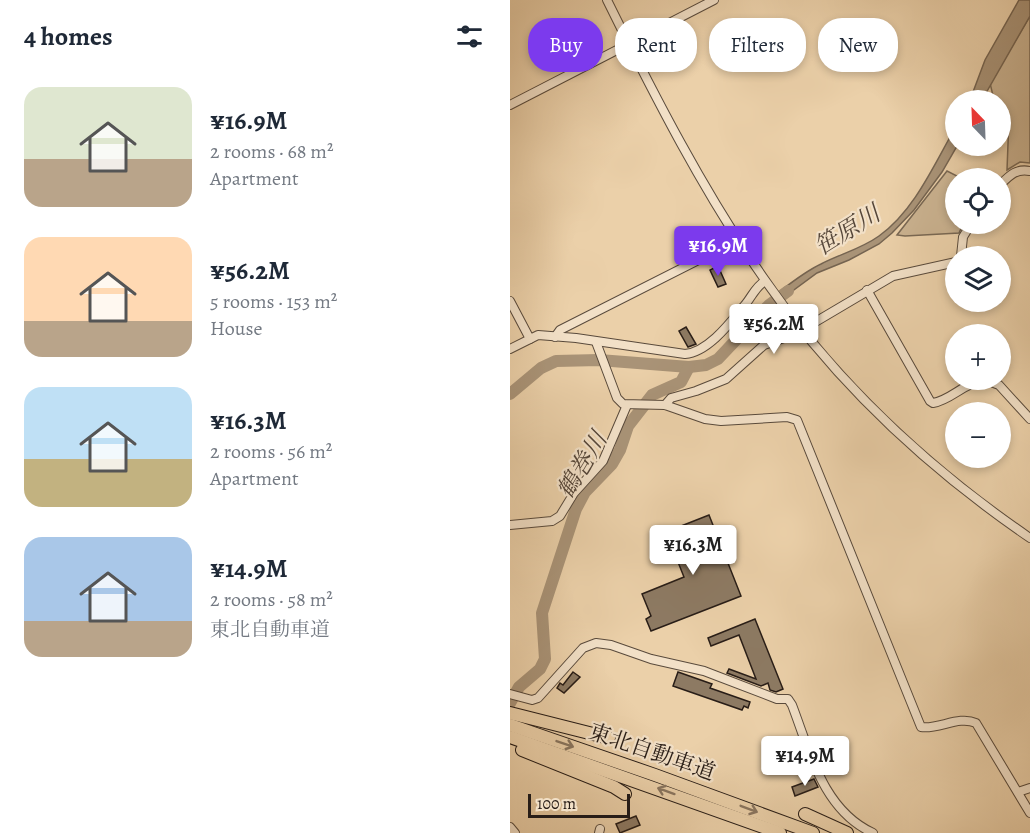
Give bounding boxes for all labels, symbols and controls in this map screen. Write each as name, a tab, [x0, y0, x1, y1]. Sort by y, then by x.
chip: Buy	[528, 18, 603, 72]
chip: Rent	[615, 18, 697, 72]
chip: Filters	[709, 18, 806, 72]
chip: New	[818, 18, 898, 72]
text: 4 homes	[24, 19, 113, 54]
icon: filters	[453, 20, 486, 53]
north arrow	[945, 90, 1011, 156]
map controls	[945, 90, 1011, 468]
text: ¥16.9M	[210, 103, 287, 138]
icon: home	[72, 111, 144, 183]
text: 2 rooms · 68 m²	[210, 138, 334, 165]
text: Apartment	[210, 165, 299, 192]
button: locate	[945, 168, 1011, 234]
water label: 笹原川	[808, 196, 889, 263]
pin: ¥16.9M	[669, 226, 767, 277]
text: ¥16.9M	[688, 232, 748, 259]
button: layers	[945, 246, 1011, 312]
text: ¥56.2M	[210, 253, 290, 288]
icon: home	[72, 261, 144, 333]
text: 5 rooms · 153 m²	[210, 288, 337, 315]
pin: ¥56.2M	[725, 304, 823, 355]
text: ¥56.2M	[743, 310, 805, 337]
text: House	[210, 315, 262, 342]
button: +	[945, 324, 1011, 390]
button: −	[945, 402, 1011, 468]
text: ¥16.3M	[210, 403, 287, 438]
icon: home	[72, 411, 144, 483]
water label: 鶴巻川	[550, 423, 616, 504]
text: 2 rooms · 56 m²	[210, 438, 332, 465]
text: Apartment	[210, 465, 299, 492]
pin: ¥16.3M	[644, 525, 742, 576]
text: ¥16.3M	[664, 531, 722, 558]
text: ¥14.9M	[210, 551, 288, 586]
icon: home	[72, 561, 144, 633]
text: 2 rooms · 58 m²	[210, 586, 333, 613]
text: 東北自動車道	[210, 616, 330, 643]
street label: 東北自動車道	[585, 716, 719, 788]
pin: ¥14.9M	[756, 736, 854, 787]
one-way arrow	[555, 739, 574, 750]
text: ¥14.9M	[775, 742, 835, 769]
one-way arrow	[657, 785, 676, 796]
scale bar	[528, 791, 630, 818]
text: 100 m	[537, 793, 576, 815]
one-way arrow	[739, 804, 758, 815]

